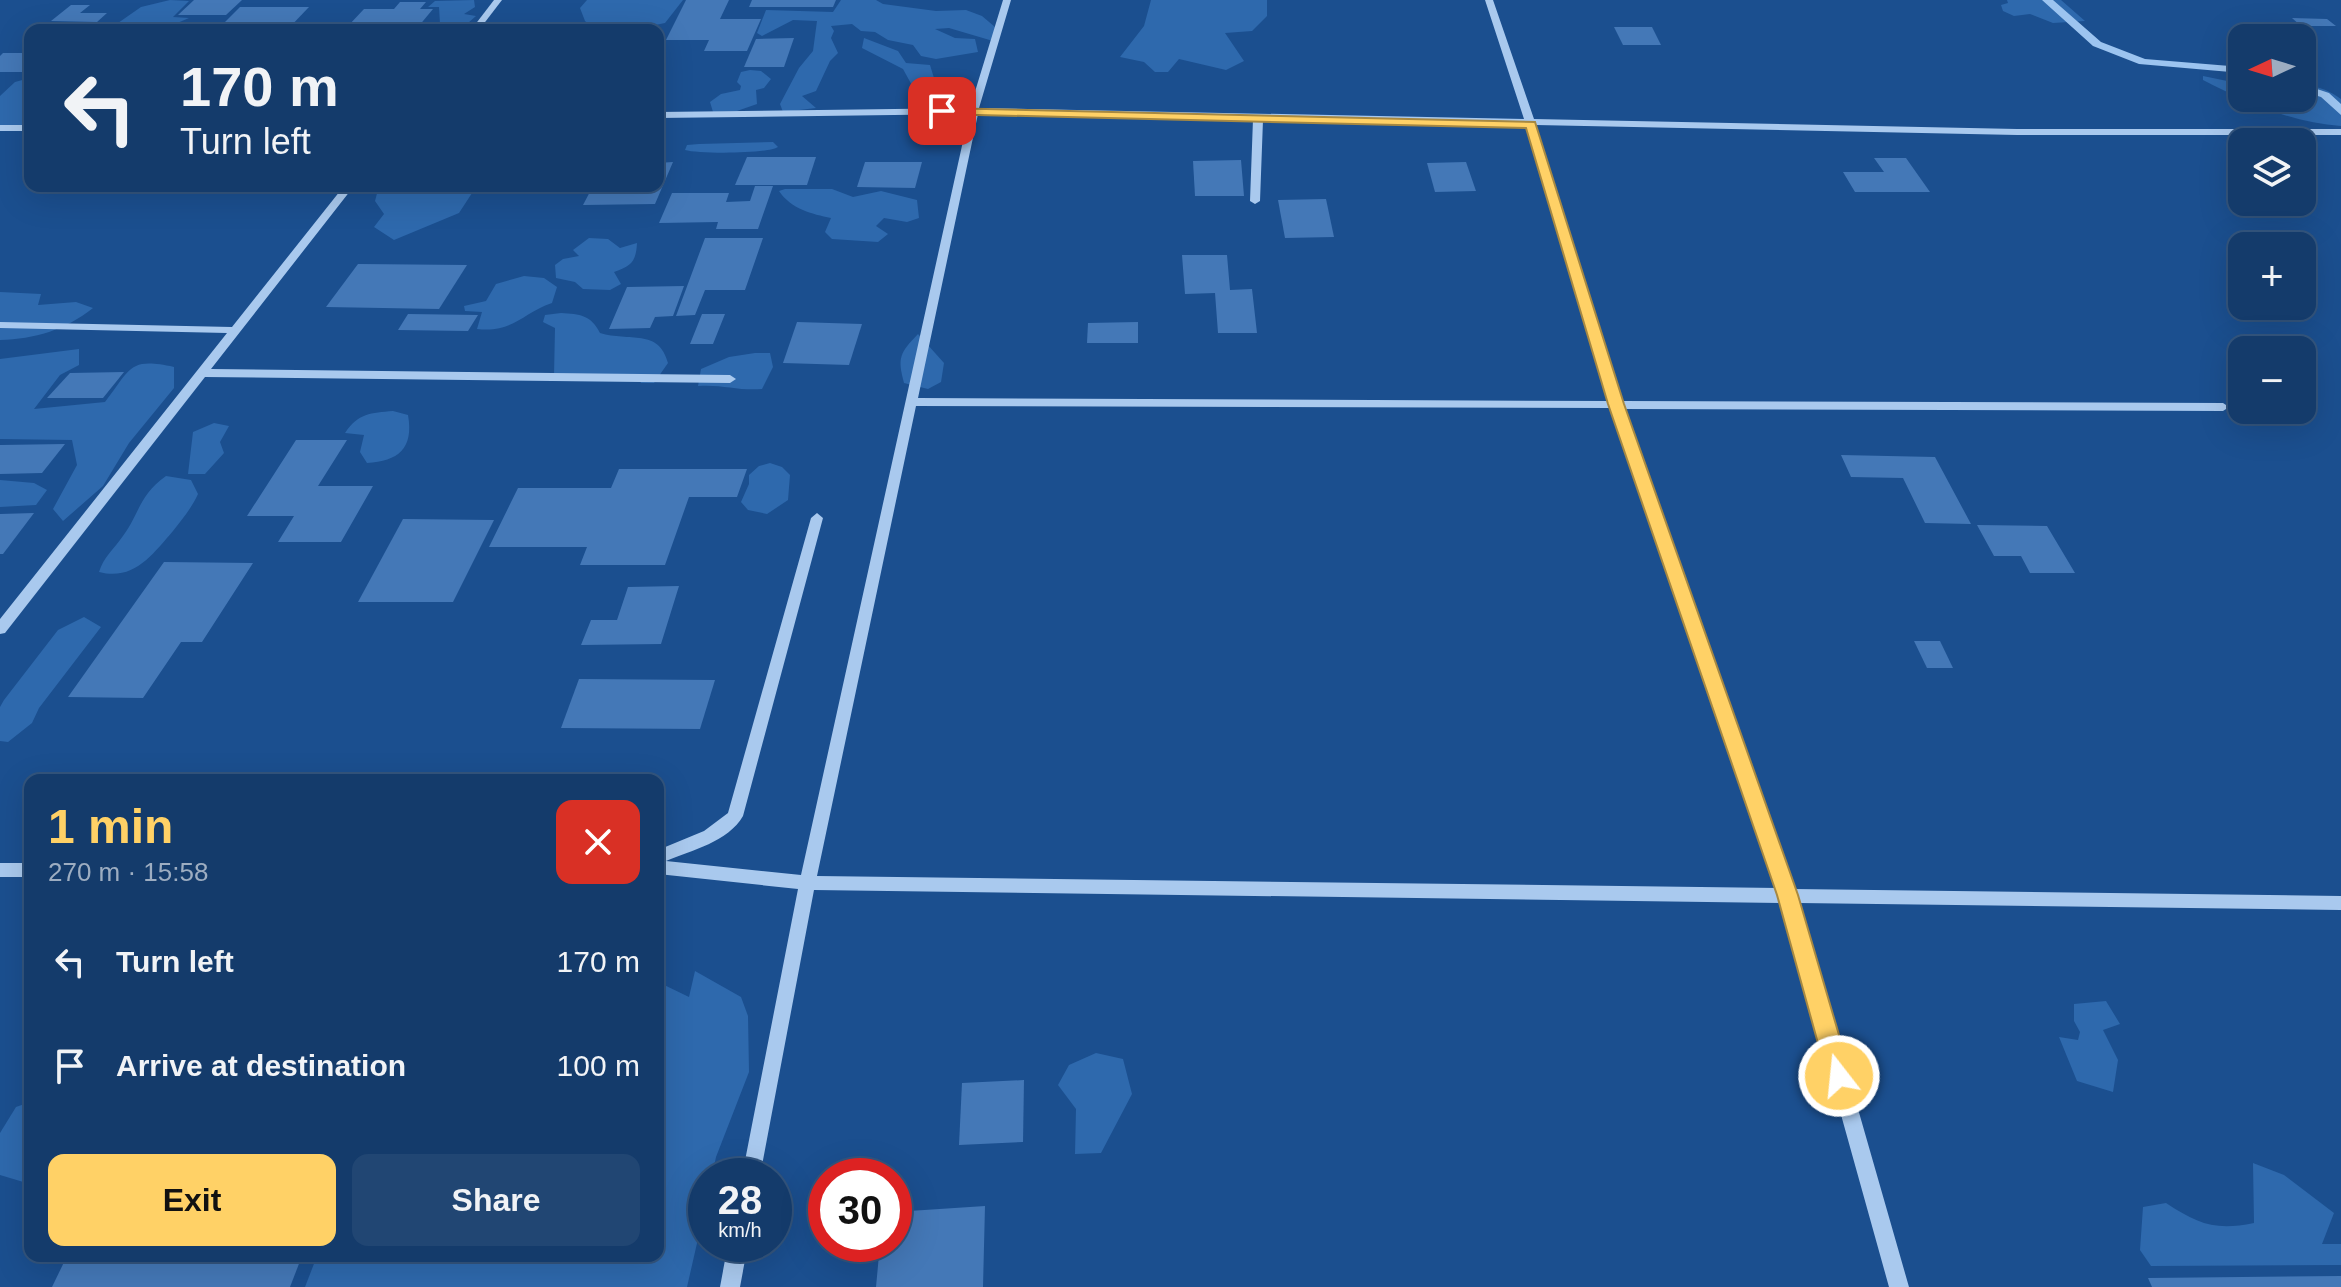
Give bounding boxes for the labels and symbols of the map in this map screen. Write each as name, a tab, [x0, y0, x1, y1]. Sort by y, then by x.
north arrow	[2228, 24, 2316, 112]
pin	[908, 77, 976, 145]
position arrow	[1797, 1034, 1881, 1118]
speed limit sign: 30	[808, 1158, 912, 1262]

